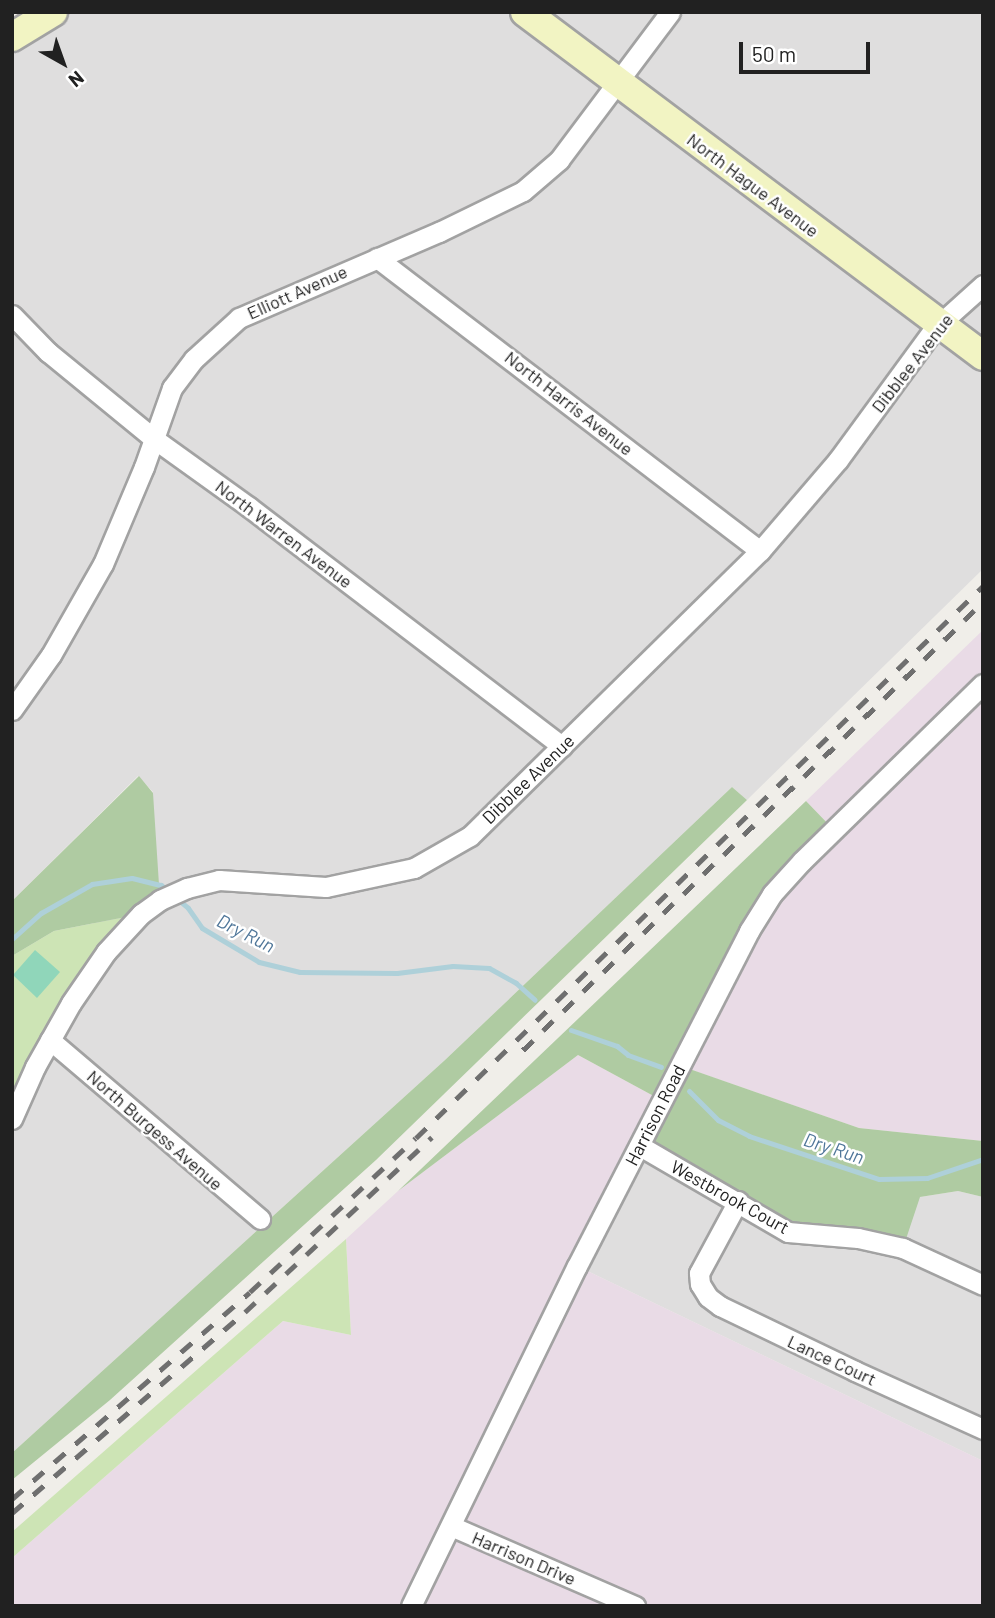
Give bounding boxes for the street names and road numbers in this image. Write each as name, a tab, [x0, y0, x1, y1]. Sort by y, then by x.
street label: North Hague Avenue	[683, 128, 823, 242]
street label: Elliott Avenue	[244, 260, 350, 324]
street label: Dibblee Avenue	[867, 309, 957, 417]
street label: North Harris Avenue	[501, 346, 637, 460]
street label: North Warren Avenue	[211, 475, 357, 593]
street label: Dibblee Avenue	[478, 730, 578, 828]
street label: Harrison Road	[620, 1061, 690, 1169]
street label: North Burgess Avenue	[83, 1065, 227, 1195]
street label: Westbrook Court	[667, 1156, 793, 1238]
street label: Lance Court	[784, 1330, 880, 1390]
street label: Harrison Drive	[469, 1526, 579, 1590]

